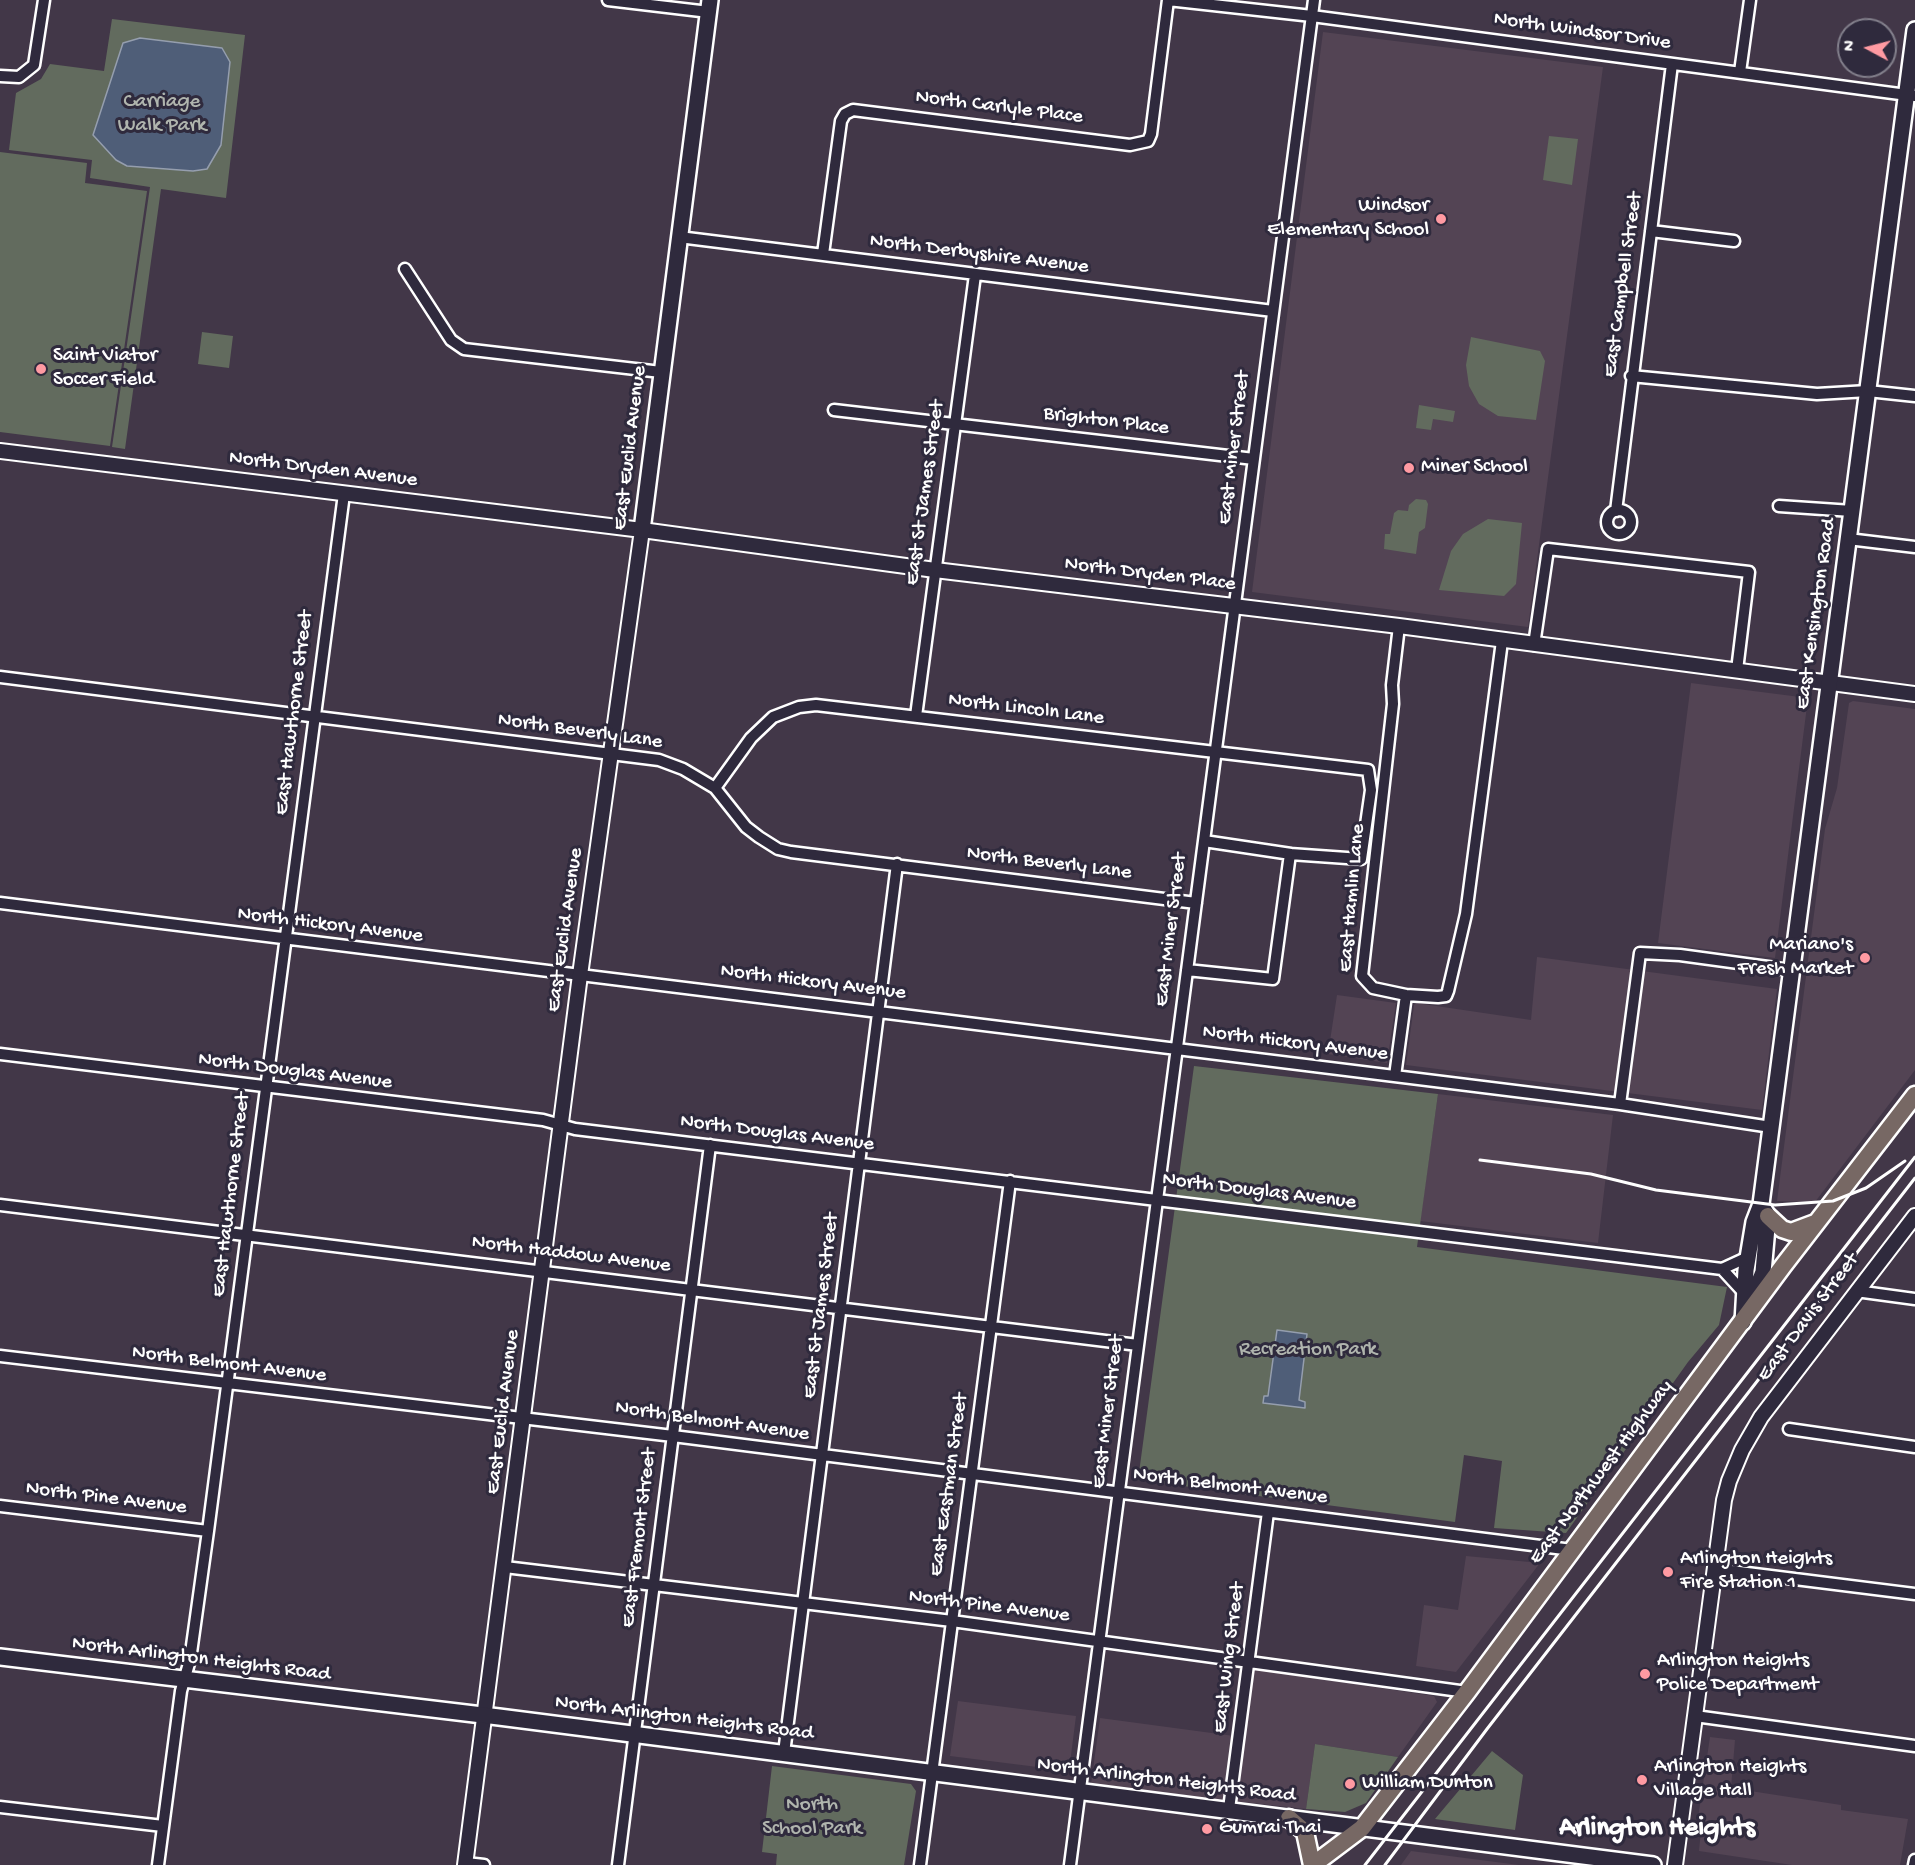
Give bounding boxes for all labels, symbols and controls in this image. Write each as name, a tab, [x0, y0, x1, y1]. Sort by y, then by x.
street label: North Windsor Drive	[1492, 7, 1672, 57]
north arrow	[1837, 18, 1897, 78]
text: N	[1841, 40, 1861, 52]
street label: North Carlyle Place	[914, 85, 1084, 131]
park label: Carriage Walk Park	[118, 90, 206, 140]
street label: East Campbell Street	[1599, 191, 1649, 379]
place label: Windsor Elementary School	[1267, 194, 1429, 244]
marker: Windsor Elementary School	[1434, 212, 1448, 226]
street label: North Derbyshire Avenue	[868, 229, 1090, 281]
place label: Saint Viator Soccer Field	[53, 344, 157, 394]
marker: Saint Viator Soccer Field	[34, 362, 48, 376]
street label: East Euclid Avenue	[608, 364, 654, 532]
street label: East Miner Street	[1213, 370, 1257, 526]
street label: East St James Street	[901, 399, 951, 587]
street label: Brighton Place	[1042, 402, 1170, 442]
street label: North Dryden Avenue	[227, 446, 419, 494]
place label: Miner School	[1421, 455, 1528, 481]
marker: Miner School	[1402, 461, 1416, 475]
street label: East Kensington Road	[1791, 517, 1843, 711]
street label: North Dryden Place	[1063, 552, 1237, 598]
street label: East Hawthorne Street	[270, 609, 320, 817]
street label: North Lincoln Lane	[947, 688, 1105, 732]
street label: North Beverly Lane	[496, 708, 664, 756]
street label: East Hamlin Lane	[1334, 823, 1372, 973]
street label: North Beverly Lane	[965, 841, 1133, 887]
street label: East Euclid Avenue	[542, 846, 590, 1014]
street label: East Miner Street	[1150, 852, 1194, 1008]
street label: North Hickory Avenue	[236, 902, 424, 950]
place label: Mariano's Fresh Market	[1738, 933, 1853, 983]
marker: Mariano's Fresh Market	[1858, 951, 1872, 965]
street label: North Hickory Avenue	[719, 959, 907, 1007]
street label: North Hickory Avenue	[1201, 1020, 1389, 1068]
street label: North Douglas Avenue	[196, 1048, 394, 1096]
street label: East Hawthorne Street	[207, 1091, 257, 1299]
street label: North Douglas Avenue	[678, 1110, 876, 1158]
street label: North Douglas Avenue	[1160, 1168, 1358, 1216]
street label: East St James Street	[798, 1212, 846, 1400]
street label: North Haddow Avenue	[470, 1230, 672, 1280]
street label: East Davis Street	[1753, 1249, 1865, 1387]
street label: East Euclid Avenue	[481, 1328, 527, 1496]
street label: East Miner Street	[1087, 1334, 1131, 1490]
park label: Recreation Park	[1239, 1338, 1377, 1364]
street label: North Belmont Avenue	[130, 1341, 328, 1389]
street label: East Northwest Highway	[1524, 1376, 1680, 1570]
street label: East Eastman Street	[925, 1392, 975, 1578]
street label: North Belmont Avenue	[613, 1396, 811, 1448]
street label: East Fremont Street	[617, 1447, 663, 1629]
street label: North Belmont Avenue	[1131, 1463, 1329, 1511]
street label: North Pine Avenue	[24, 1477, 188, 1521]
place label: Arlington Heights Fire Station 1	[1680, 1547, 1832, 1597]
marker: Arlington Heights Fire Station 1	[1661, 1565, 1675, 1579]
street label: East Wing Street	[1208, 1581, 1252, 1735]
street label: North Pine Avenue	[907, 1585, 1071, 1629]
street label: North Arlington Heights Road	[70, 1632, 332, 1688]
place label: Arlington Heights Police Department	[1657, 1649, 1818, 1699]
marker: Arlington Heights Police Department	[1638, 1667, 1652, 1681]
street label: North Arlington Heights Road	[553, 1691, 815, 1747]
street label: North Arlington Heights Road	[1035, 1753, 1297, 1809]
place label: Arlington Heights Village Hall	[1654, 1755, 1806, 1805]
place label: William Dunton	[1362, 1771, 1493, 1797]
marker: Arlington Heights Village Hall	[1635, 1773, 1649, 1787]
marker: William Dunton	[1343, 1777, 1357, 1791]
park label: North School Park	[762, 1793, 862, 1843]
district label: Arlington Heights	[1559, 1814, 1755, 1846]
place label: Gumrai Thai	[1219, 1816, 1321, 1842]
marker: Gumrai Thai	[1200, 1822, 1214, 1836]

